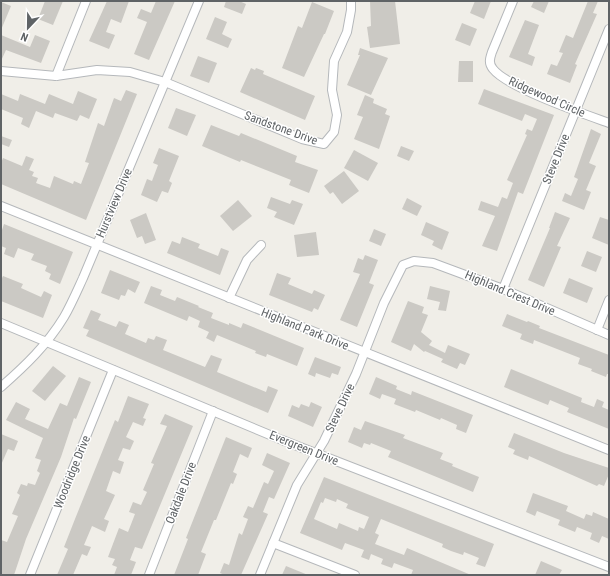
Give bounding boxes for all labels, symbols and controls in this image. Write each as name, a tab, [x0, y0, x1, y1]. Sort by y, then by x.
north arrow	[8, 8, 48, 48]
text: N	[19, 29, 30, 44]
street label: Ridgewood Circle	[507, 74, 588, 120]
street label: Sandstone Drive	[243, 108, 320, 148]
street label: Steve Drive	[540, 132, 573, 186]
street label: Hurstview Drive	[93, 166, 135, 240]
street label: Highland Crest Drive	[463, 268, 558, 318]
street label: Highland Park Drive	[259, 305, 351, 353]
street label: Steve Drive	[323, 381, 358, 435]
street label: Evergreen Drive	[267, 428, 341, 468]
street label: Woodridge Drive	[51, 433, 93, 511]
street label: Oakdale Drive	[163, 460, 199, 526]

